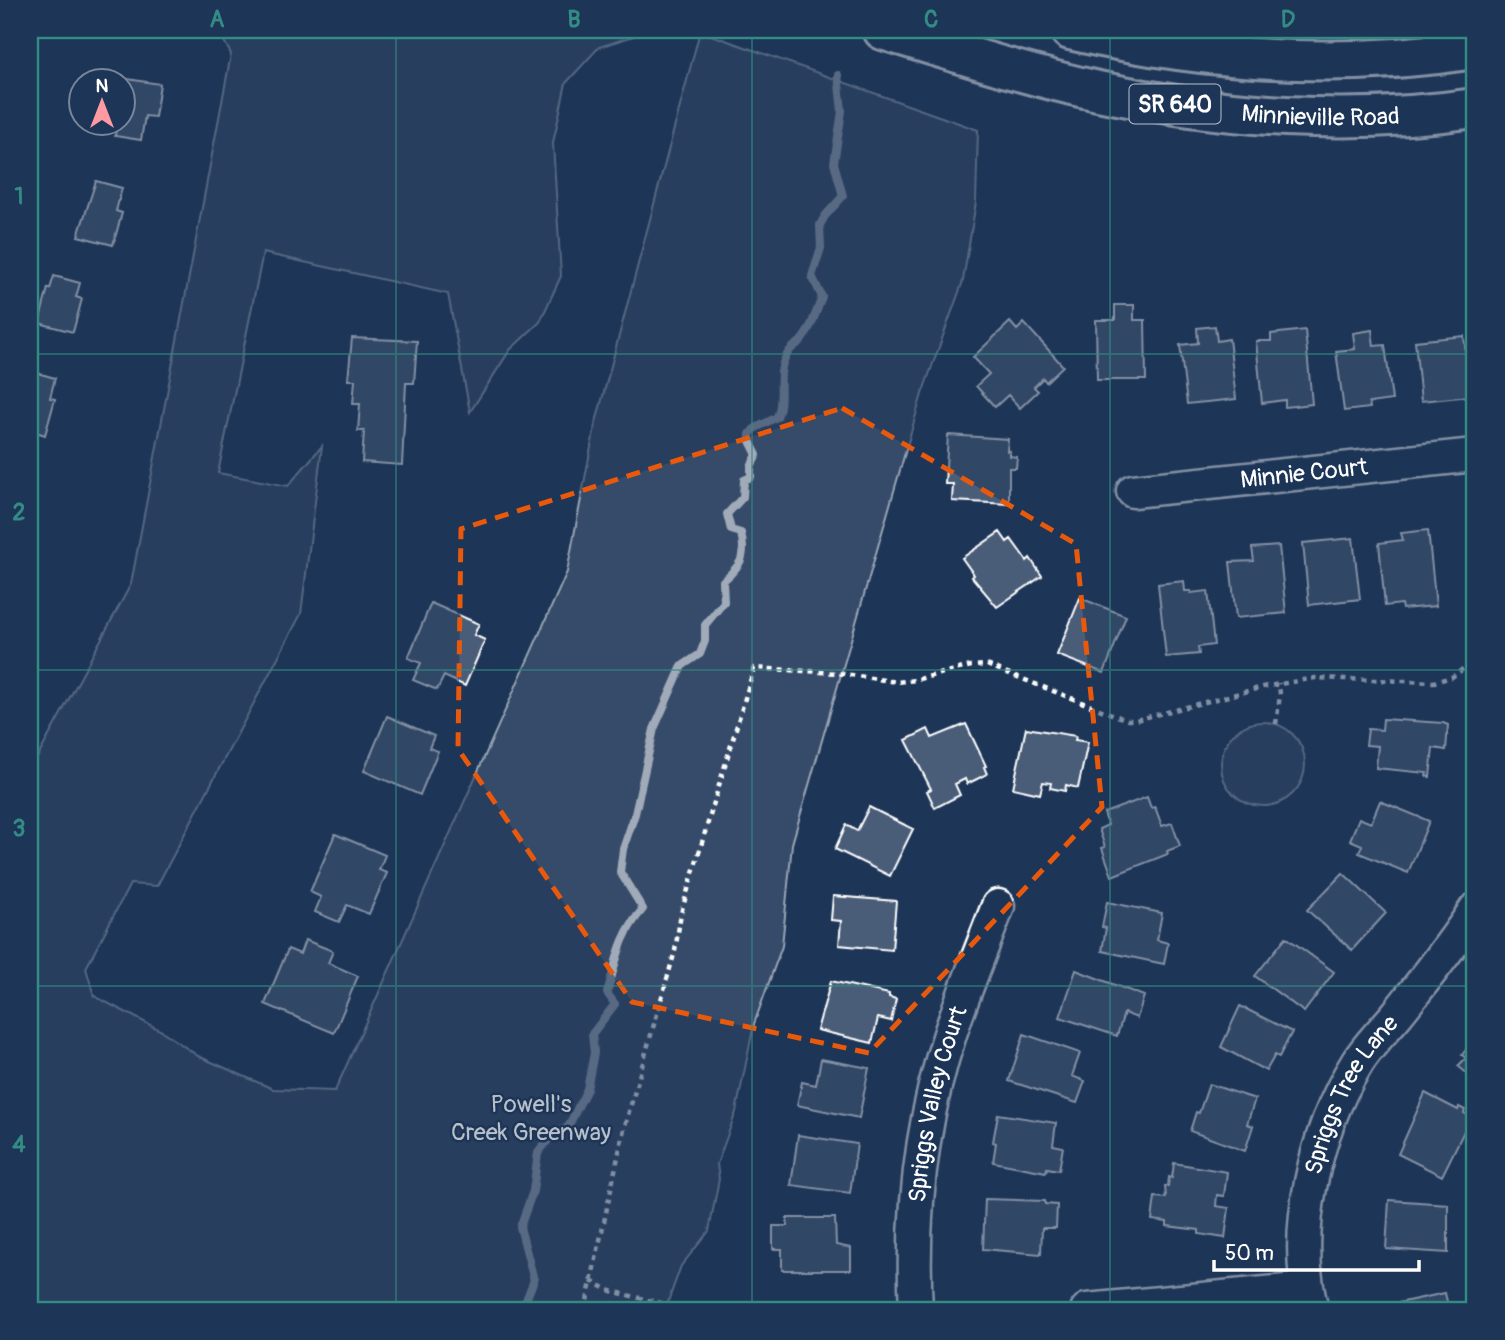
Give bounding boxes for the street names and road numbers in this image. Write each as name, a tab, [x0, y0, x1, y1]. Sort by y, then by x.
road number: SR 640	[1130, 85, 1220, 124]
street label: Minnieville Road	[1240, 99, 1400, 132]
street label: Minnie Court	[1239, 452, 1370, 495]
street label: Spriggs Valley Court	[903, 1002, 974, 1204]
street label: Spriggs Tree Lane	[1299, 1009, 1405, 1177]

